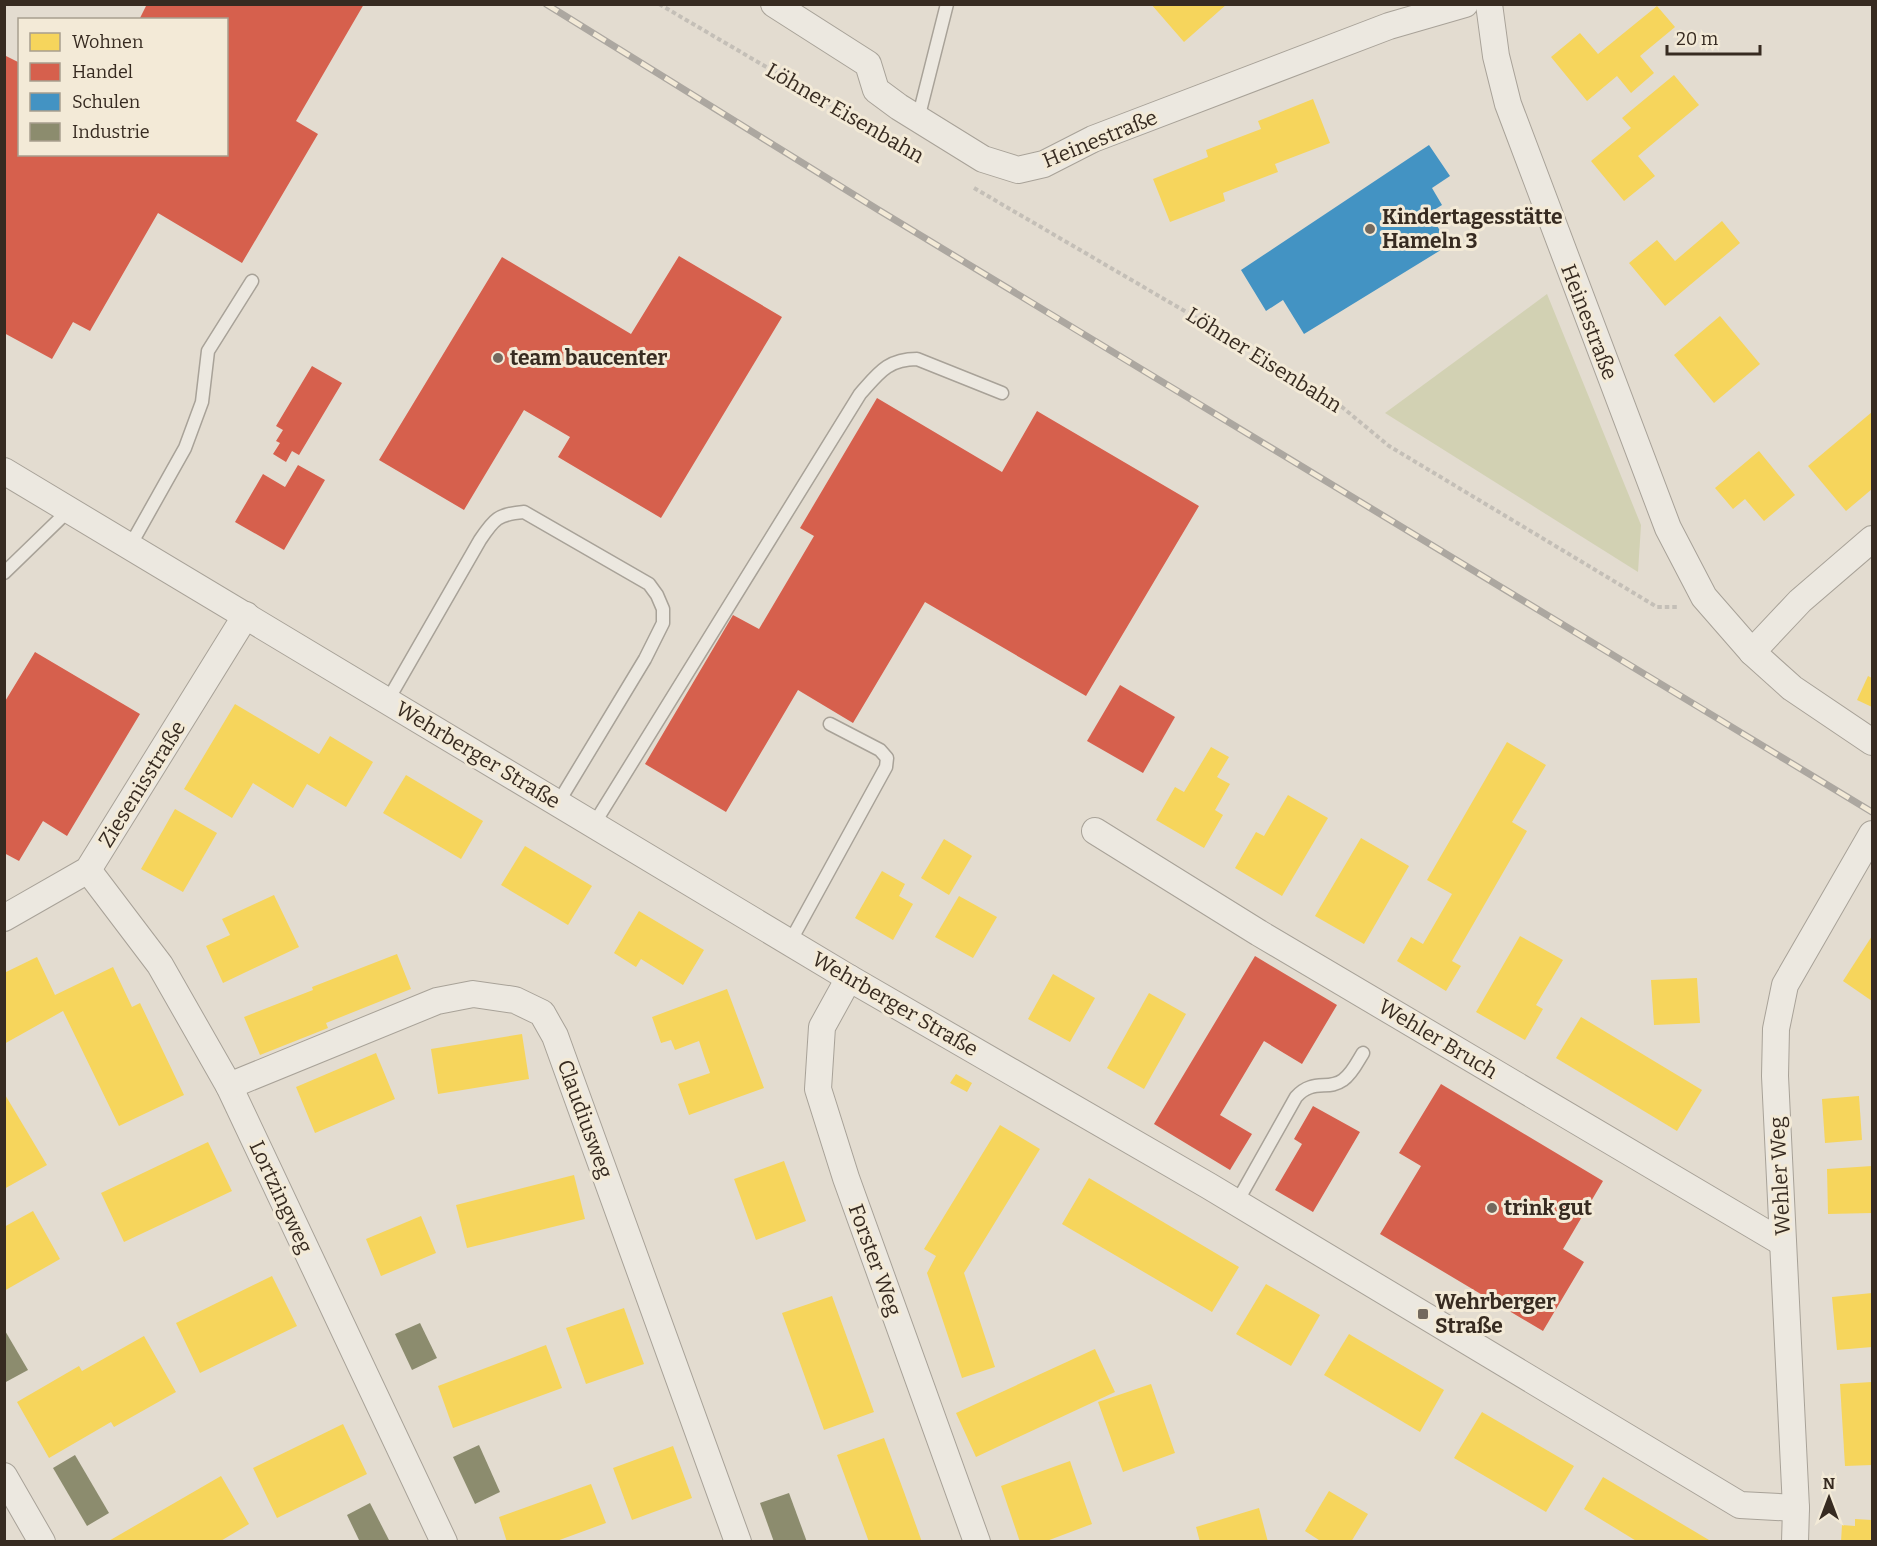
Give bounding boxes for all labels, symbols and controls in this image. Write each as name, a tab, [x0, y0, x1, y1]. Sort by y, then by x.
legend	[18, 18, 228, 156]
scale bar	[1667, 18, 1760, 56]
text: 20 m	[1676, 28, 1718, 50]
text: Wohnen	[72, 31, 144, 53]
street label: Löhner Eisenbahn	[761, 57, 929, 169]
text: Handel	[72, 61, 133, 83]
text: Schulen	[72, 91, 141, 113]
street label: Heinestraße	[1039, 104, 1161, 174]
text: Industrie	[72, 121, 150, 143]
place label: Kindertagesstätte Hameln 3	[1382, 204, 1563, 254]
marker: Kindertagesstätte Hameln 3	[1363, 222, 1377, 236]
street label: Heinestraße	[1555, 261, 1623, 383]
street label: Löhner Eisenbahn	[1181, 302, 1347, 418]
place label: team baucenter	[510, 345, 668, 371]
marker: team baucenter	[491, 351, 505, 365]
street label: Wehrberger Straße	[391, 696, 565, 814]
street label: Ziesenisstraße	[93, 716, 191, 852]
street label: Wehrberger Straße	[807, 946, 983, 1062]
street label: Wehler Bruch	[1374, 993, 1502, 1085]
street label: Claudiusweg	[552, 1056, 619, 1182]
street label: Wehler Weg	[1764, 1116, 1796, 1236]
street label: Lortzingweg	[244, 1137, 318, 1258]
place label: trink gut	[1504, 1195, 1593, 1221]
street label: Forster Weg	[843, 1200, 907, 1320]
marker: trink gut	[1485, 1201, 1499, 1215]
place label: Wehrberger Straße	[1435, 1289, 1556, 1339]
marker: Wehrberger Straße	[1416, 1307, 1430, 1321]
north arrow	[1799, 1468, 1859, 1528]
text: N	[1823, 1474, 1835, 1493]

